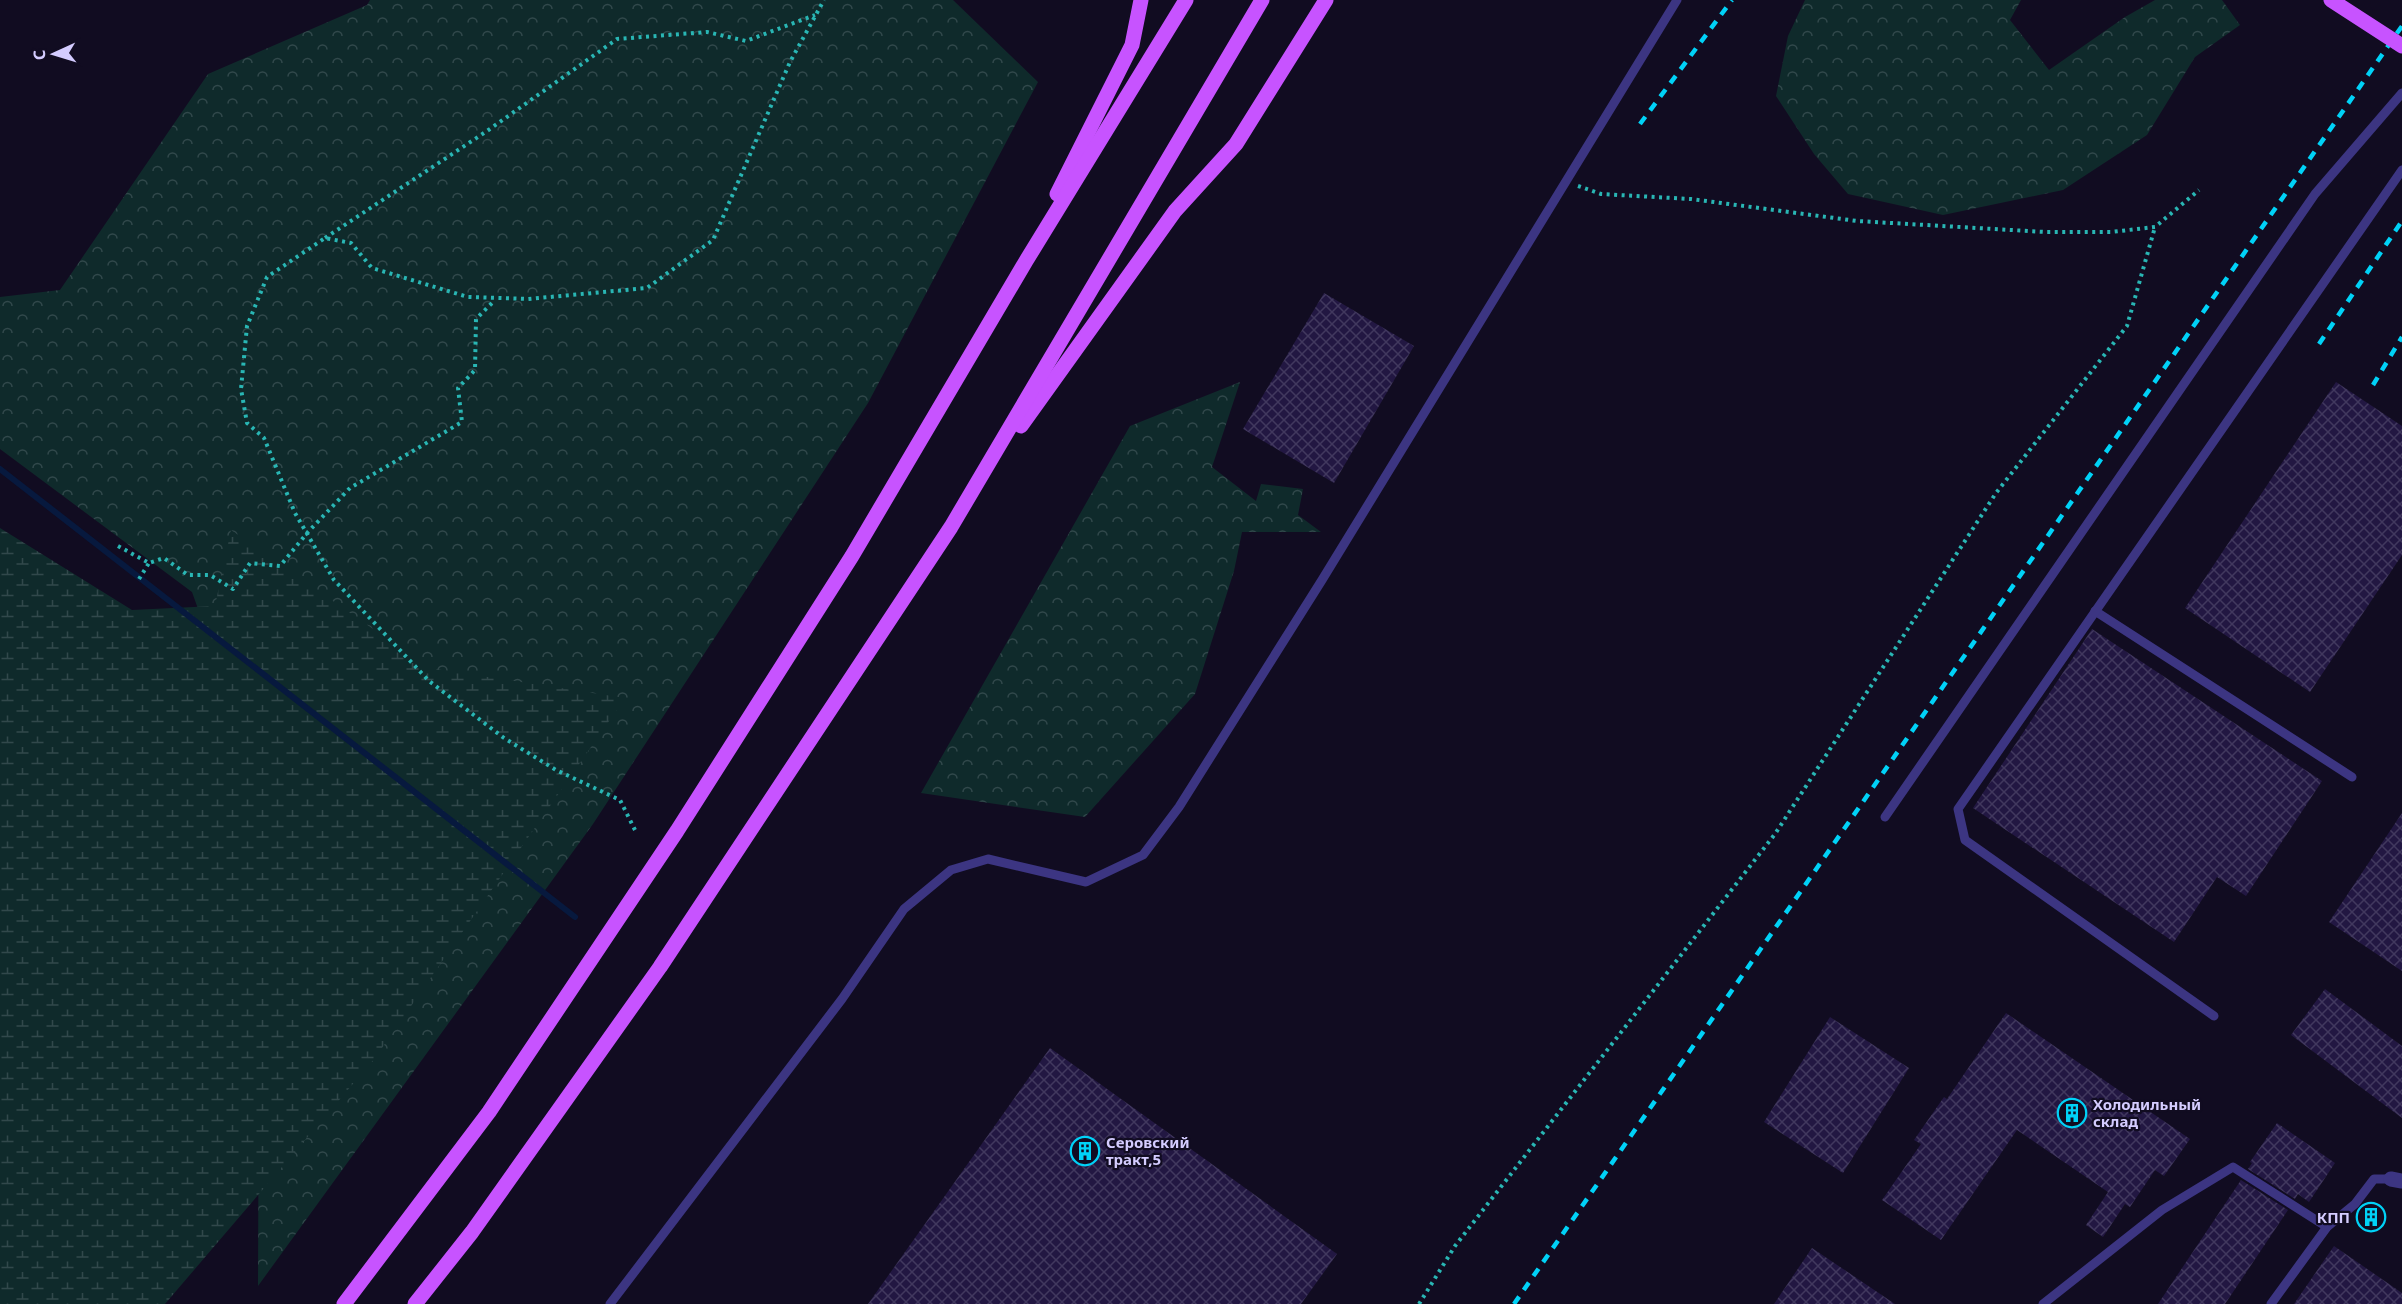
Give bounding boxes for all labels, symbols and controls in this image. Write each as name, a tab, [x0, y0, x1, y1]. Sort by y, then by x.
north arrow	[24, 24, 84, 84]
text: С	[28, 49, 50, 61]
place label: Холодильный склад	[2093, 1094, 2201, 1131]
building icon: Холодильный склад	[2056, 1097, 2088, 1129]
place label: Серовский тракт,5	[1106, 1132, 1190, 1169]
building icon: Серовский тракт,5	[1069, 1135, 1101, 1167]
building icon: КПП	[2355, 1201, 2387, 1233]
place label: КПП	[2317, 1207, 2350, 1227]

